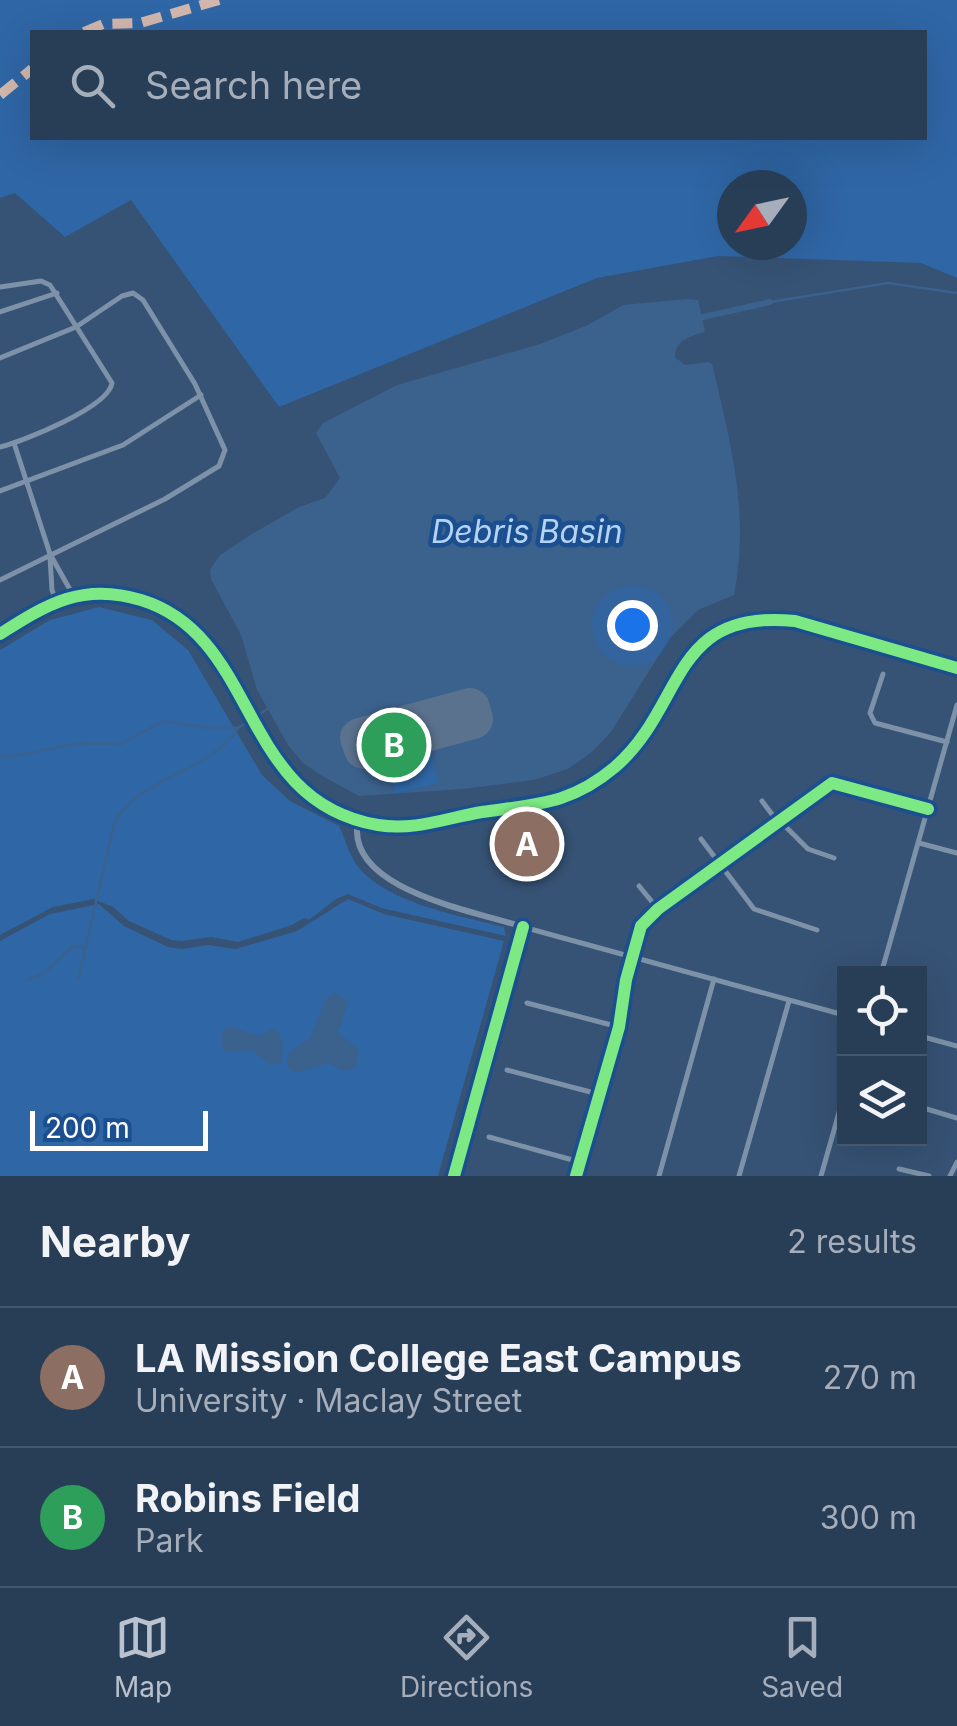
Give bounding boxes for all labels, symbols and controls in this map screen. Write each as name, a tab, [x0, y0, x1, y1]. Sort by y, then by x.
search box	[30, 30, 927, 140]
icon: search	[65, 58, 120, 113]
text: Search here	[145, 62, 362, 108]
north arrow	[717, 170, 807, 260]
water label: Debris Basin	[431, 512, 623, 551]
your location	[607, 600, 658, 651]
pin: B	[362, 708, 426, 782]
pin: A	[494, 806, 560, 882]
map controls	[837, 966, 927, 1146]
button: locate	[837, 966, 927, 1056]
button: layers	[837, 1056, 927, 1146]
scale bar	[30, 1106, 208, 1150]
text: 200 m	[45, 1111, 130, 1145]
text: Nearby	[40, 1216, 191, 1267]
text: 2 results	[787, 1222, 917, 1261]
text: LA Mission College East Campus	[135, 1335, 742, 1381]
text: A	[61, 1358, 84, 1397]
text: 270 m	[823, 1358, 917, 1397]
text: University · Maclay Street	[135, 1381, 522, 1420]
text: Robins Field	[135, 1475, 360, 1521]
text: B	[62, 1498, 83, 1537]
text: 300 m	[820, 1498, 917, 1537]
text: Park	[135, 1521, 204, 1560]
tab: Map	[114, 1610, 172, 1704]
tab: Directions	[400, 1610, 533, 1704]
tab: Saved	[761, 1610, 843, 1704]

